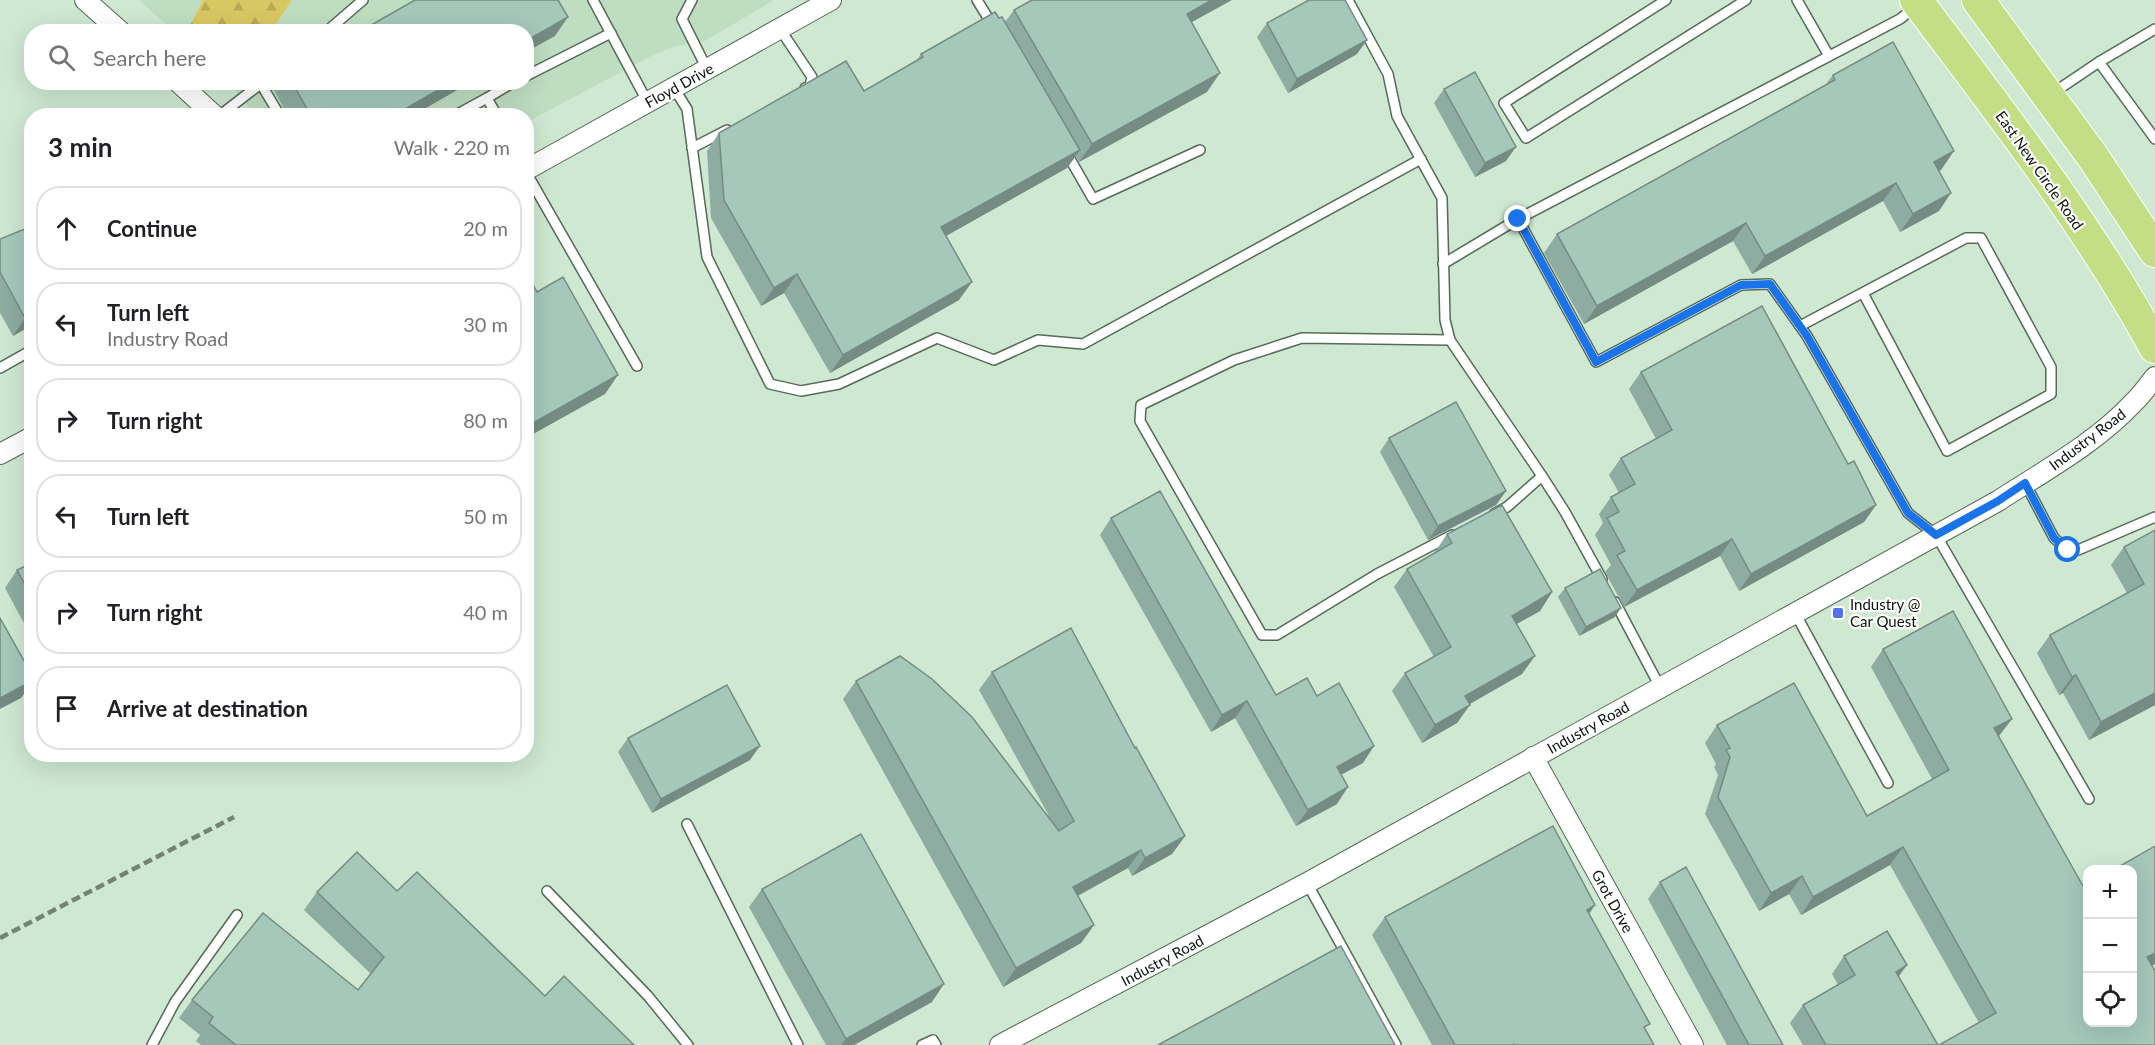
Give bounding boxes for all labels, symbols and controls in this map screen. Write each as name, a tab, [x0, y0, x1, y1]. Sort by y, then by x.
search box	[24, 24, 534, 90]
icon: search	[45, 41, 78, 74]
text: Search here	[93, 44, 206, 71]
street label: Floyd Drive	[642, 59, 717, 111]
street label: East New Circle Road	[1992, 107, 2088, 233]
text: 3 min	[48, 131, 112, 163]
text: Walk · 220 m	[394, 135, 510, 159]
route end	[1504, 205, 1530, 231]
icon: ahead	[50, 212, 83, 245]
text: Continue	[107, 215, 197, 242]
text: 20 m	[463, 216, 508, 240]
text: Turn left	[107, 299, 189, 326]
icon: left	[50, 308, 83, 341]
text: 30 m	[463, 312, 508, 336]
text: Industry Road	[107, 326, 228, 350]
icon: right	[50, 404, 83, 437]
street label: Industry Road	[2045, 404, 2129, 474]
text: Turn right	[107, 407, 202, 434]
text: 80 m	[463, 408, 508, 432]
icon: left	[50, 500, 83, 533]
text: Turn left	[107, 503, 189, 530]
text: 50 m	[463, 504, 508, 528]
route start	[2054, 536, 2080, 562]
place label: Industry @ Car Quest	[1850, 595, 1920, 630]
icon: right	[50, 596, 83, 629]
text: Turn right	[107, 599, 202, 626]
text: 40 m	[463, 600, 508, 624]
marker: Industry @ Car Quest	[1831, 606, 1845, 620]
icon: arrive	[50, 692, 83, 725]
text: Arrive at destination	[107, 695, 308, 722]
street label: Industry Road	[1544, 697, 1632, 757]
map controls	[2083, 865, 2137, 1027]
button: +	[2083, 865, 2137, 919]
street label: Grot Drive	[1588, 866, 1638, 936]
button: −	[2083, 919, 2137, 973]
street label: Industry Road	[1118, 931, 1206, 989]
button: locate	[2083, 973, 2137, 1027]

